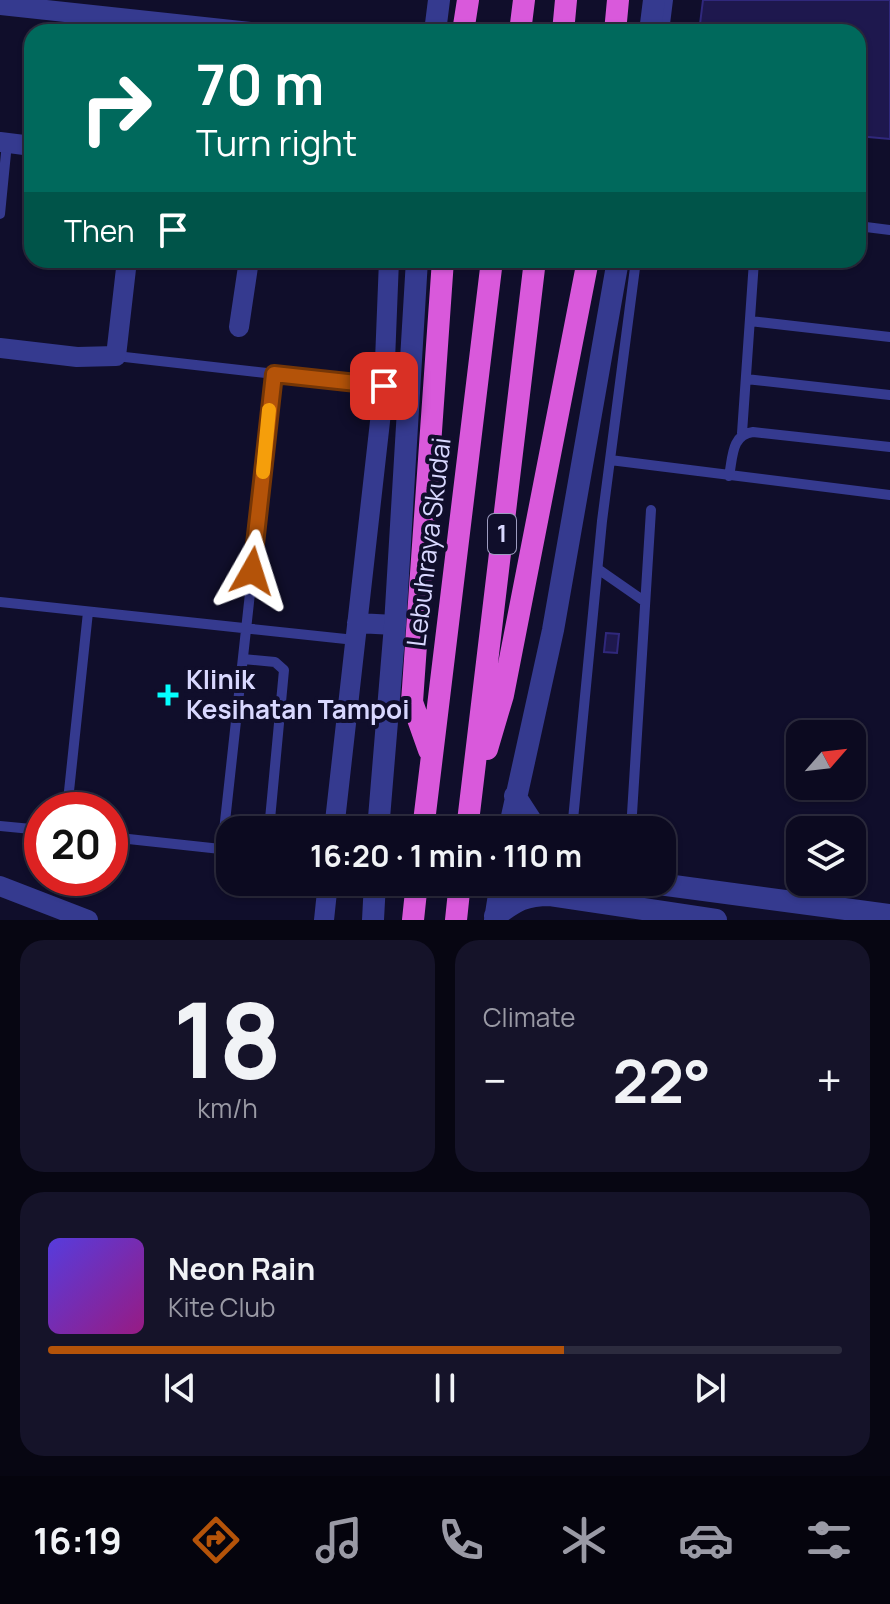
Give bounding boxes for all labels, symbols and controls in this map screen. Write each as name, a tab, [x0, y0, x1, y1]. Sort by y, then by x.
text: 70 m	[196, 45, 324, 122]
icon: right	[64, 56, 168, 160]
text: Turn right	[196, 118, 357, 167]
icon: arrive	[151, 208, 195, 252]
text: Then	[64, 210, 135, 251]
pin	[350, 352, 418, 420]
icon: arrive	[362, 364, 406, 408]
street label: Lebuhraya Skudai	[397, 435, 459, 648]
road number: 1	[488, 514, 516, 554]
position arrow	[210, 529, 294, 613]
place label: Klinik Kesihatan Tampoi	[186, 661, 409, 727]
marker: Klinik Kesihatan Tampoi	[157, 684, 179, 706]
north arrow	[786, 720, 866, 800]
map controls	[786, 720, 866, 896]
speed limit sign: 20	[24, 792, 128, 896]
button: layers	[786, 816, 866, 896]
text: 16:20 · 1 min · 110 m	[310, 835, 582, 876]
text: 18	[173, 967, 282, 1109]
text: Climate	[483, 999, 575, 1035]
text: 22°	[612, 1039, 711, 1121]
text: −	[483, 1050, 507, 1110]
text: +	[817, 1050, 842, 1110]
text: km/h	[197, 1090, 258, 1126]
text: Neon Rain	[168, 1248, 315, 1289]
text: Kite Club	[168, 1289, 275, 1325]
icon: previous	[158, 1366, 202, 1410]
icon: pause	[423, 1366, 467, 1410]
icon: next	[688, 1366, 732, 1410]
icon: directions	[188, 1512, 244, 1568]
icon: music	[311, 1512, 367, 1568]
icon: phone	[433, 1512, 489, 1568]
icon: climate	[556, 1512, 612, 1568]
icon: car	[678, 1512, 734, 1568]
icon: filters	[801, 1512, 857, 1568]
text: 16:19	[33, 1516, 122, 1565]

